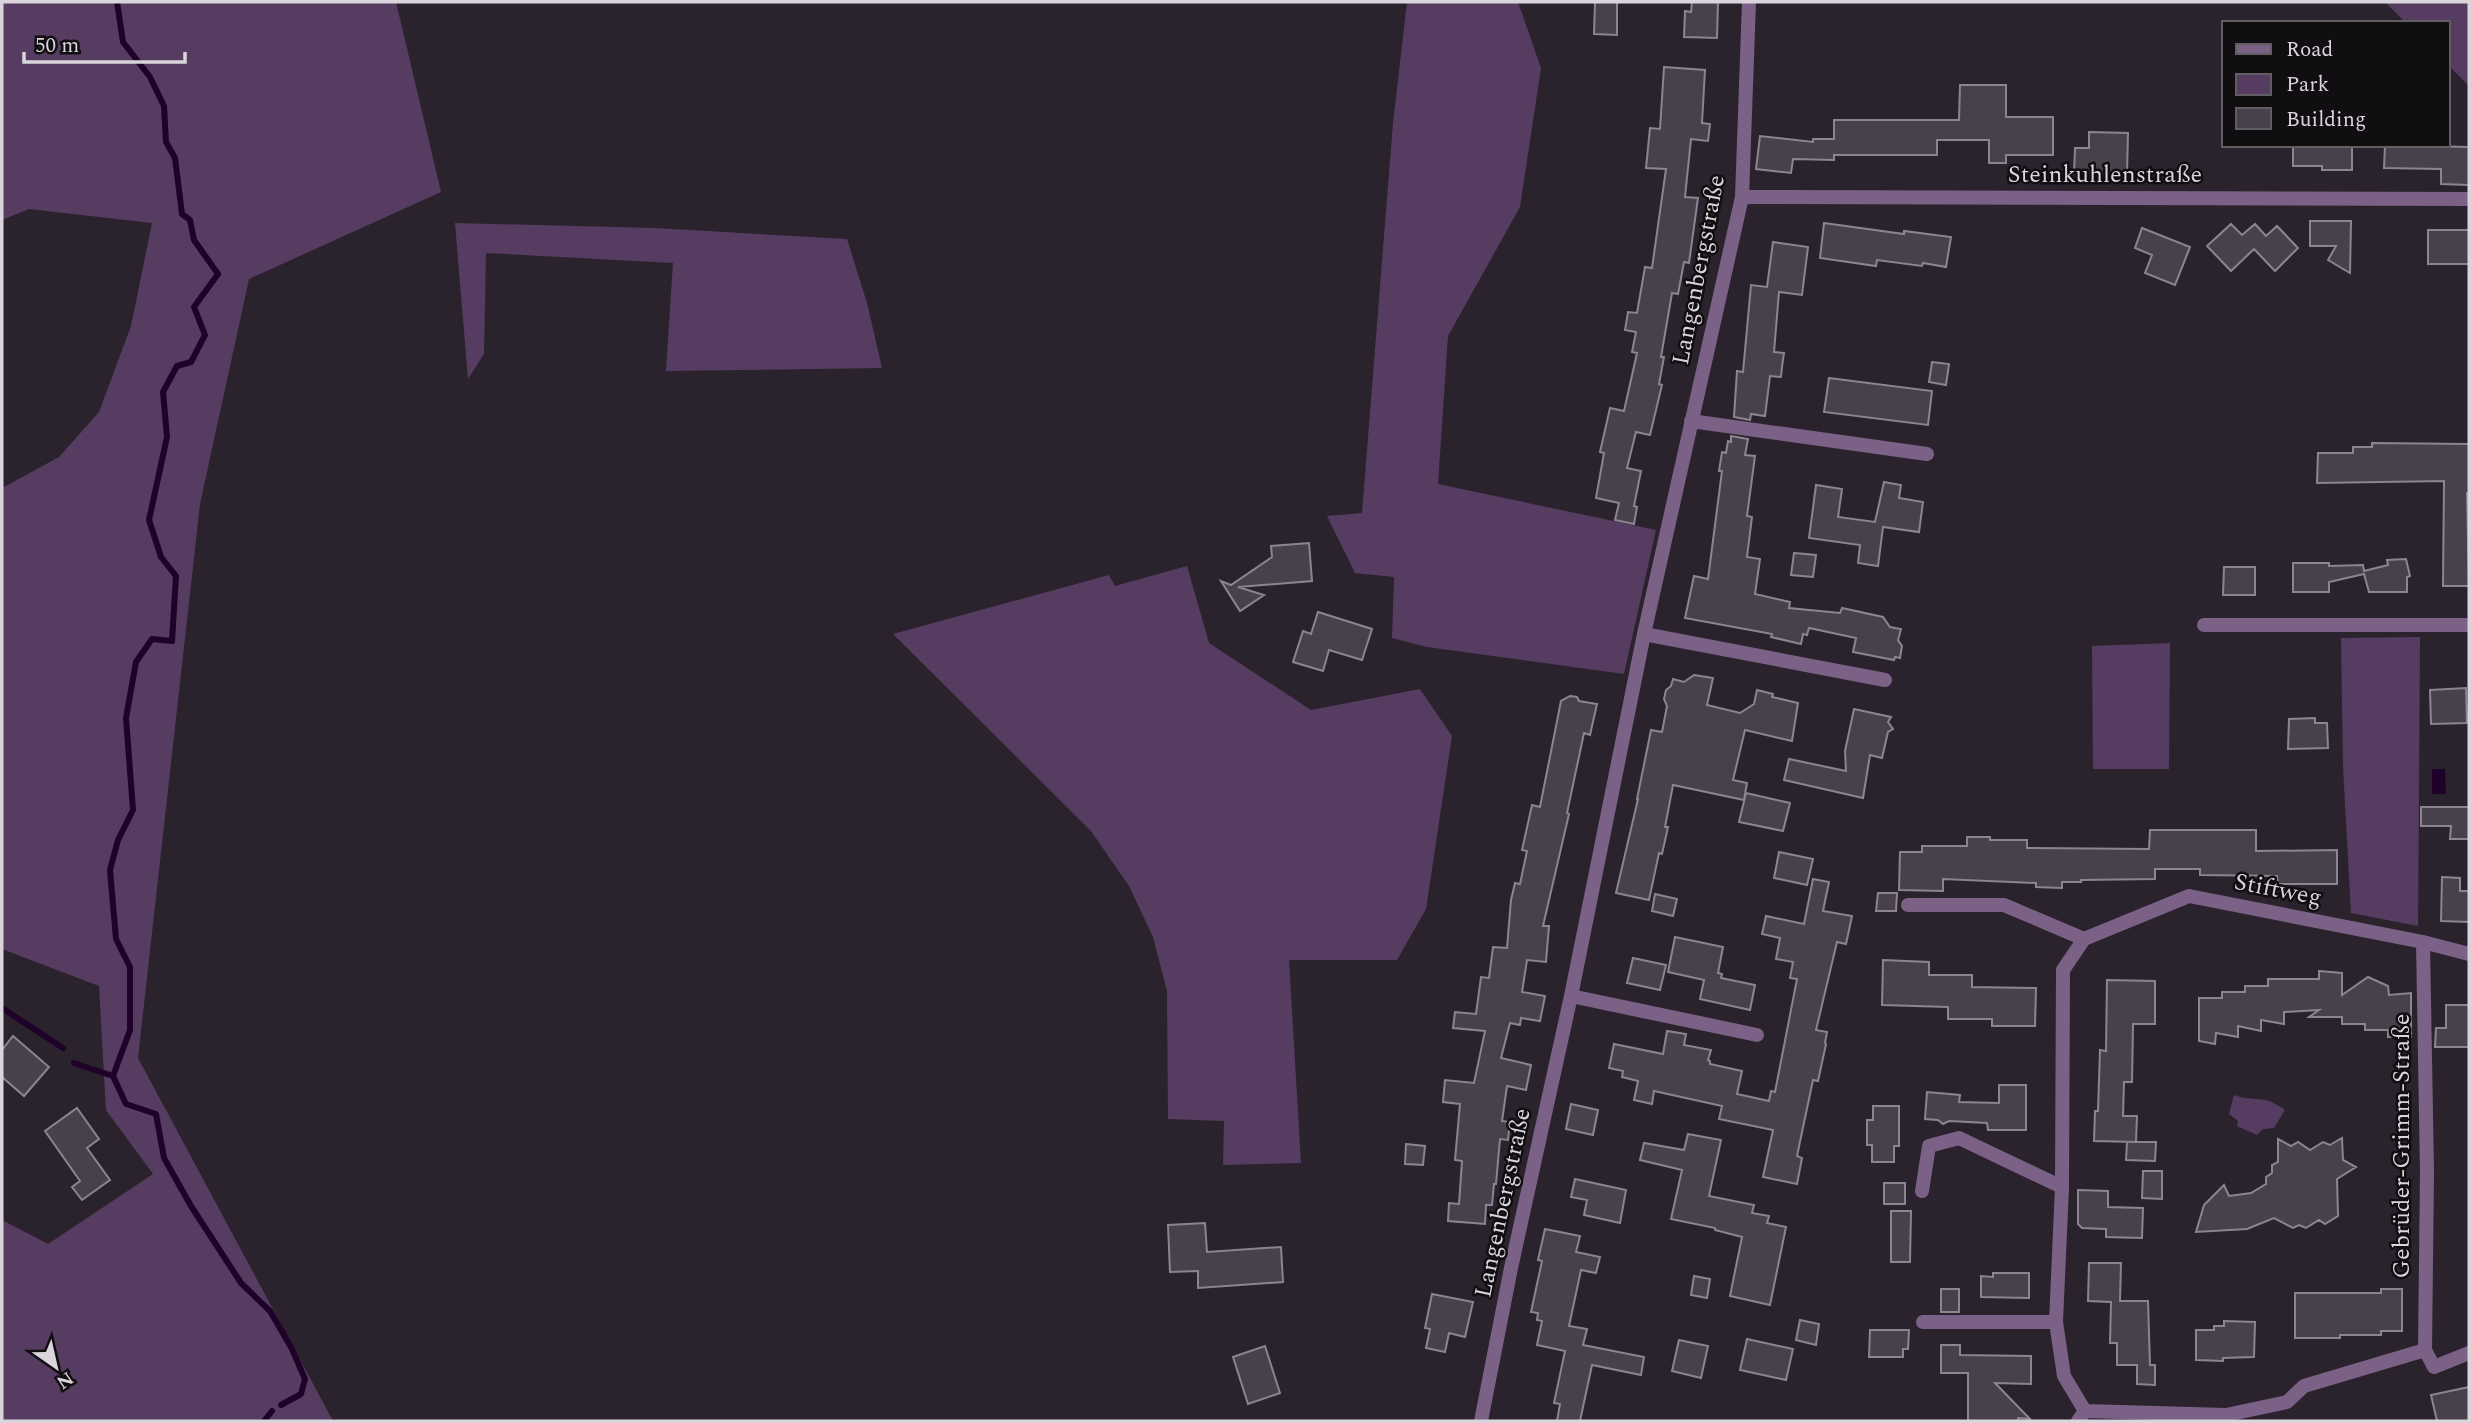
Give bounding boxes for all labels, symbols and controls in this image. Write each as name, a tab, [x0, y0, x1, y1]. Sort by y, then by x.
scale bar	[24, 21, 186, 65]
legend	[2222, 21, 2450, 147]
text: 50 m	[35, 30, 79, 62]
text: Road	[2286, 34, 2333, 66]
text: Park	[2286, 69, 2330, 101]
text: Building	[2286, 104, 2366, 136]
street label: Steinkuhlenstraße	[2008, 157, 2202, 193]
street label: Langenbergstraße	[1663, 172, 1735, 368]
street label: Stiftweg	[2231, 864, 2325, 916]
street label: Gebrüder-Grimm-Straße	[2384, 1014, 2420, 1278]
street label: Langenbergstraße	[1465, 1105, 1541, 1301]
north arrow	[21, 1332, 91, 1402]
text: N	[50, 1363, 79, 1396]

